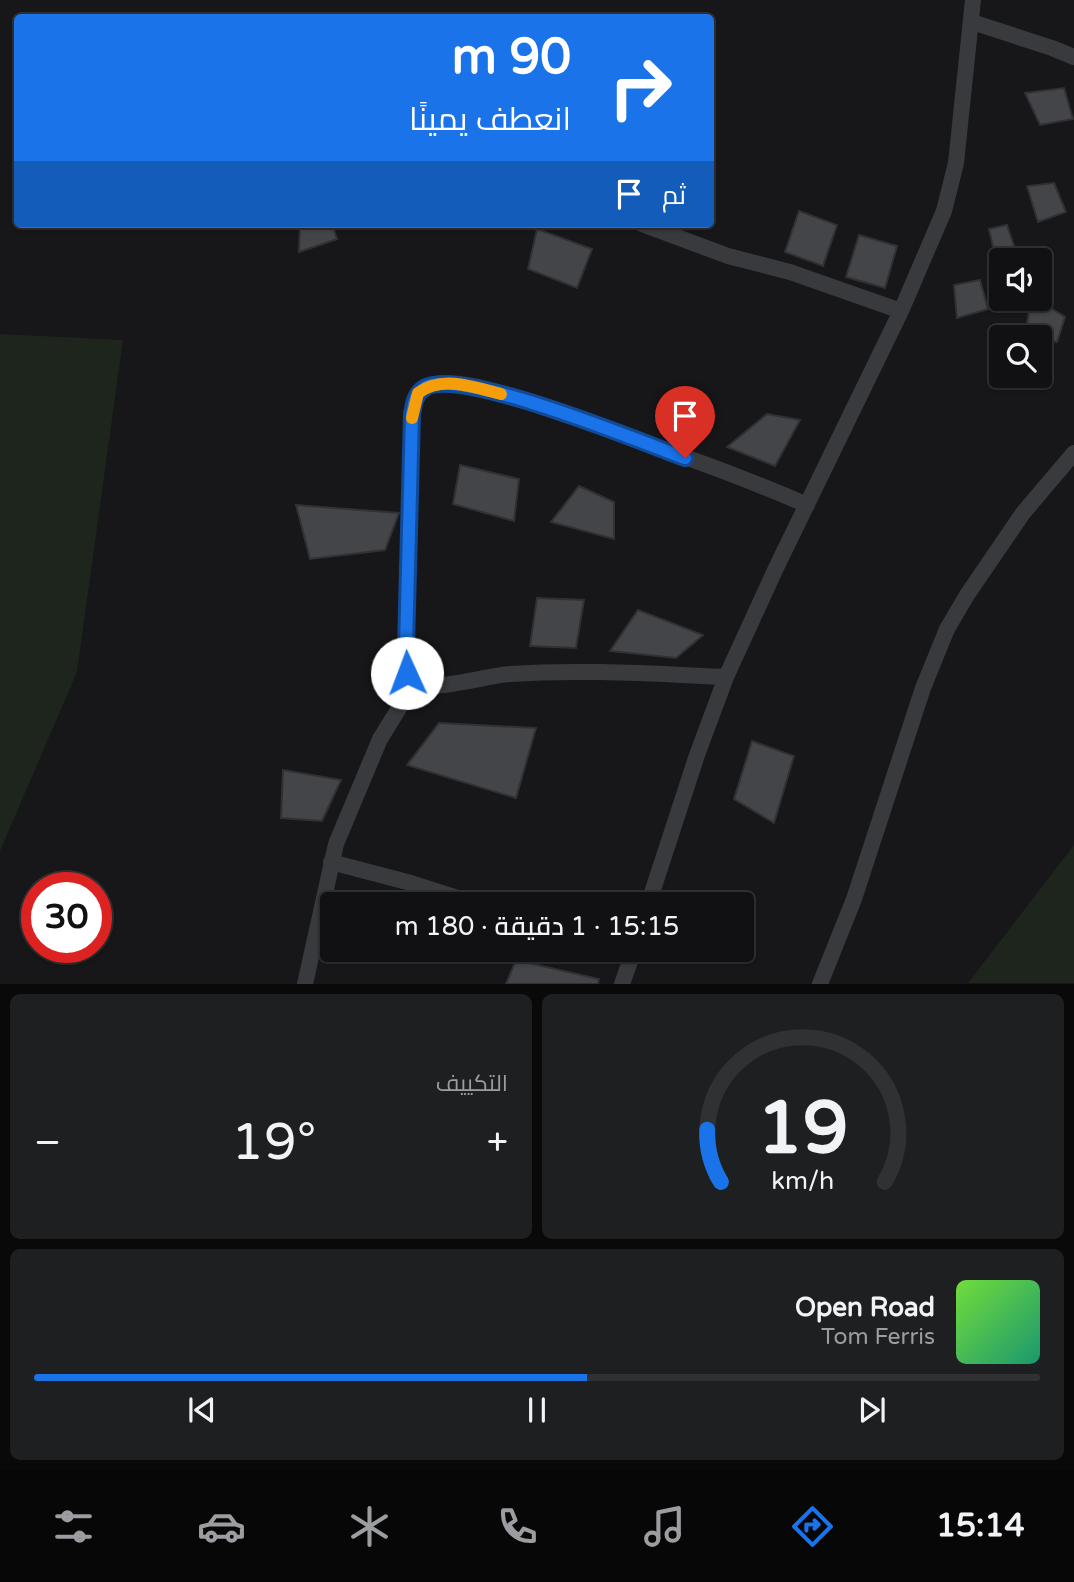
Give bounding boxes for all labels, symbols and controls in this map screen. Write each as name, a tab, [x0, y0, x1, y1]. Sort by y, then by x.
text: 90 m	[452, 28, 571, 87]
icon: right	[595, 42, 686, 133]
text: انعطف يمينًا	[409, 101, 571, 139]
icon: arrive	[610, 175, 648, 213]
text: ثم	[662, 180, 686, 211]
map controls	[989, 248, 1052, 388]
button: sound	[989, 248, 1052, 311]
button: search	[989, 325, 1052, 388]
pin	[655, 386, 715, 458]
icon: arrive	[666, 397, 704, 435]
position arrow	[370, 636, 444, 710]
speed limit sign: 30	[21, 872, 112, 963]
text: 15:15 · 1 دقيقة · 180 m	[395, 911, 679, 942]
text: التكييف	[436, 1070, 508, 1098]
text: 19	[757, 1086, 849, 1174]
text: 19°	[231, 1111, 316, 1174]
text: −	[34, 1120, 61, 1166]
text: +	[487, 1120, 508, 1166]
text: km/h	[772, 1166, 834, 1196]
text: Open Road	[795, 1292, 935, 1323]
text: Tom Ferris	[821, 1323, 935, 1351]
icon: previous	[183, 1391, 221, 1429]
icon: pause	[518, 1391, 556, 1429]
icon: next	[853, 1391, 891, 1429]
icon: filters	[49, 1502, 98, 1551]
icon: car	[197, 1502, 246, 1551]
icon: climate	[345, 1502, 394, 1551]
icon: phone	[493, 1502, 542, 1551]
icon: music	[640, 1502, 689, 1551]
icon: directions	[788, 1502, 837, 1551]
text: 15:14	[936, 1507, 1025, 1545]

